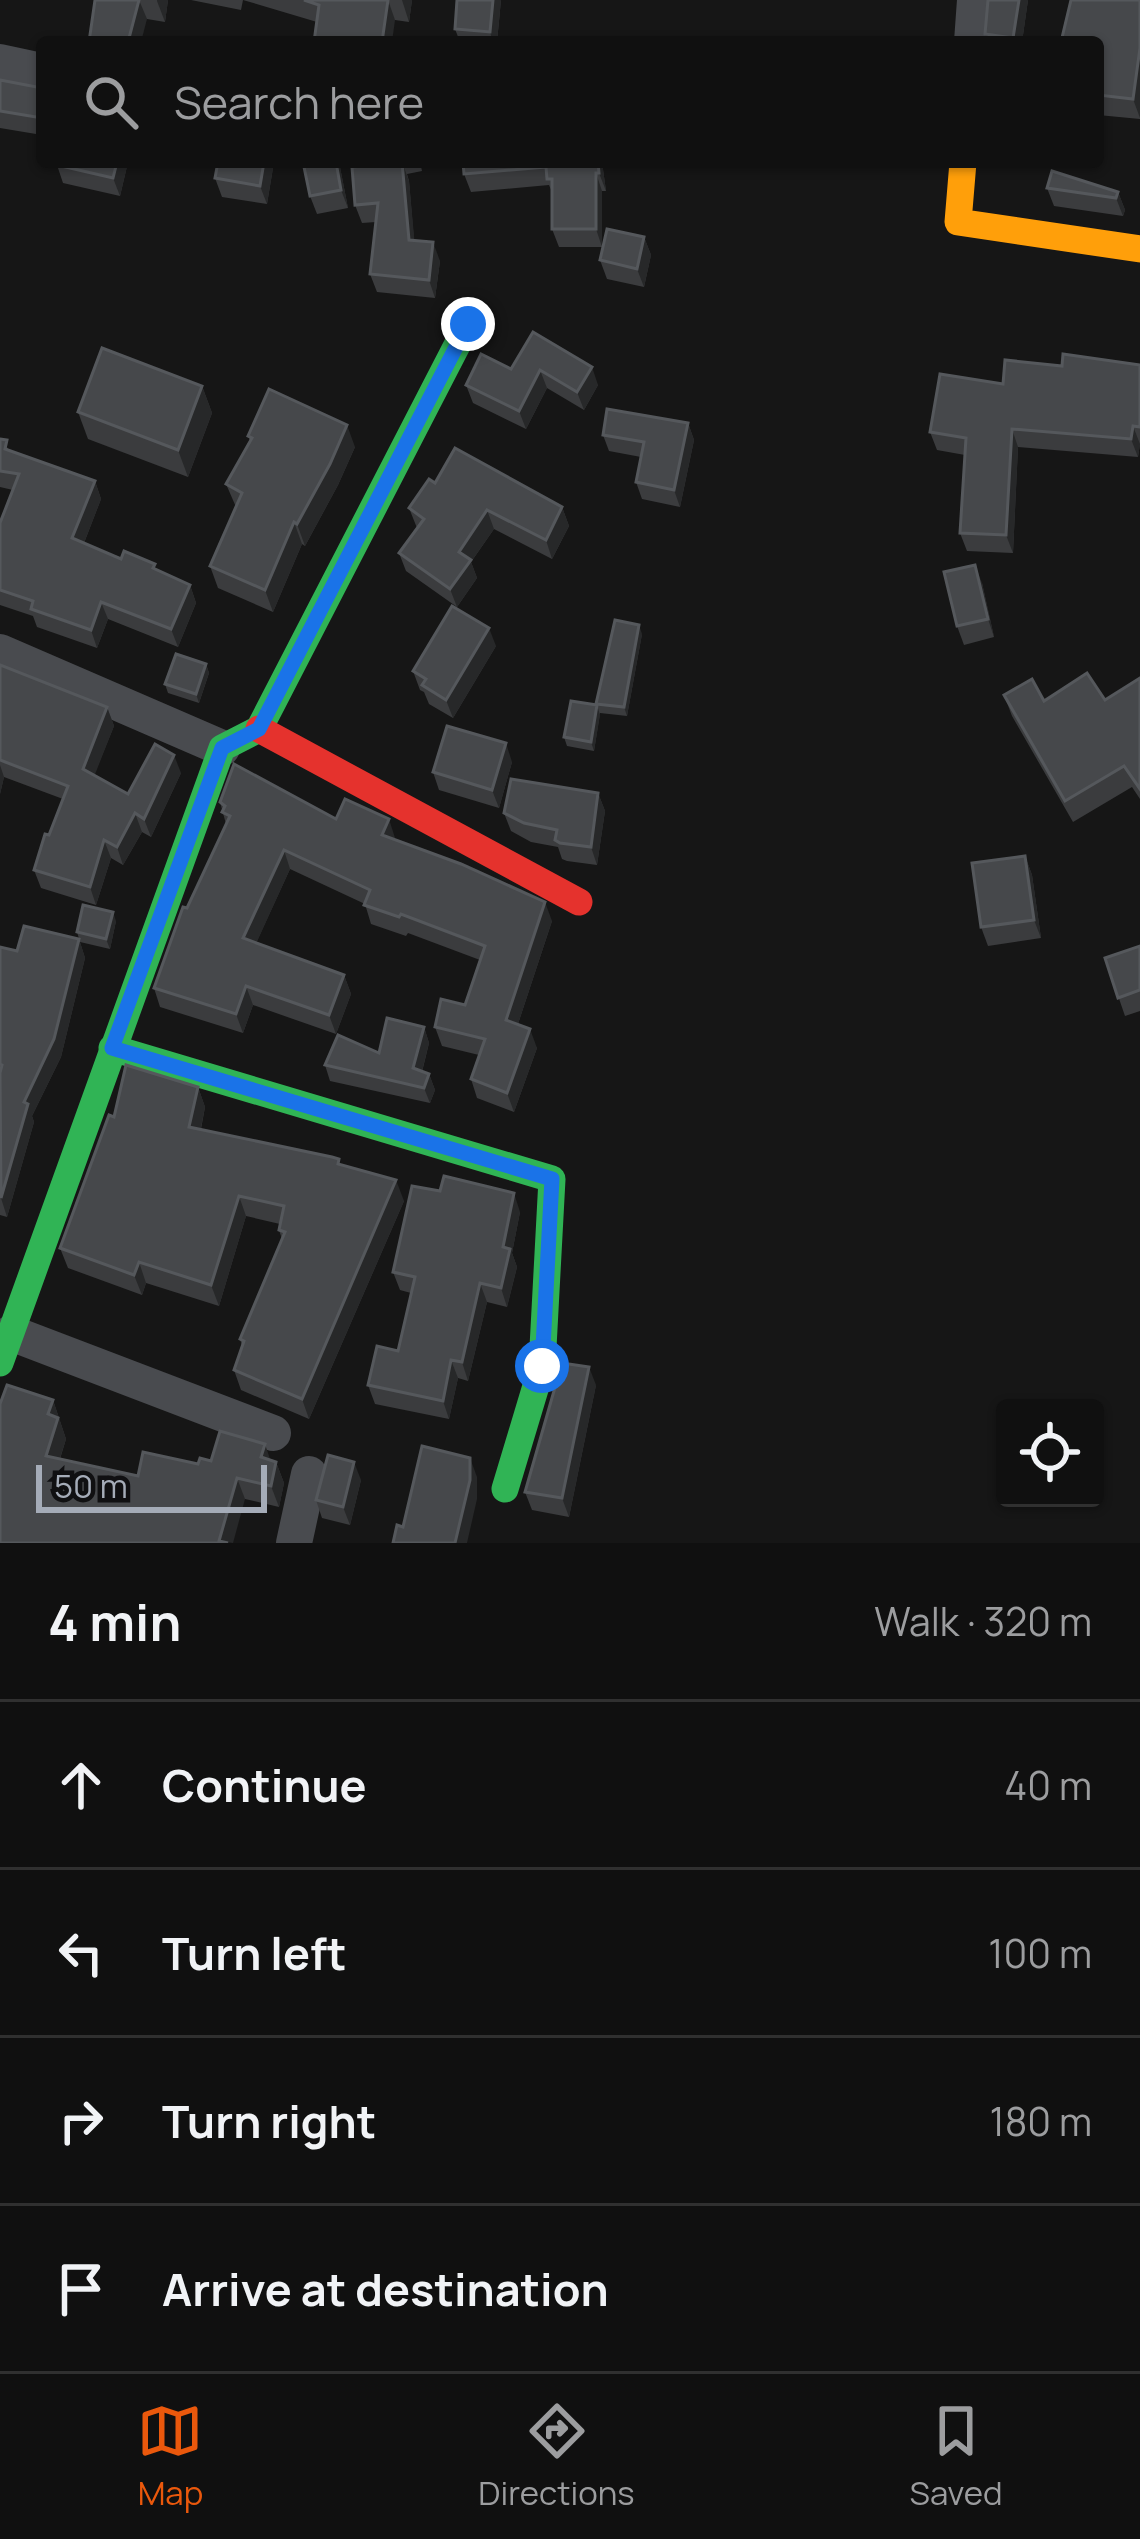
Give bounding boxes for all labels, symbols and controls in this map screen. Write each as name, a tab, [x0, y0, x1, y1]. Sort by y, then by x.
search box	[36, 36, 1104, 168]
icon: search	[78, 69, 144, 135]
text: Search here	[174, 71, 424, 133]
route end	[441, 297, 495, 351]
route start	[515, 1339, 569, 1393]
map controls	[996, 1399, 1104, 1507]
button: locate	[996, 1399, 1104, 1507]
scale bar	[36, 1459, 267, 1512]
text: 50 m	[54, 1463, 128, 1508]
text: 4 min	[48, 1587, 181, 1656]
text: Walk · 320 m	[874, 1594, 1092, 1648]
icon: ahead	[48, 1752, 114, 1818]
text: Continue	[162, 1754, 367, 1816]
text: 40 m	[1004, 1758, 1092, 1812]
icon: left	[48, 1920, 114, 1986]
text: Turn left	[162, 1922, 347, 1984]
text: 100 m	[988, 1926, 1092, 1980]
icon: right	[48, 2088, 114, 2154]
text: Turn right	[162, 2090, 376, 2152]
text: 180 m	[989, 2094, 1092, 2148]
icon: arrive	[48, 2256, 114, 2322]
text: Arrive at destination	[162, 2258, 609, 2320]
tab: Map	[137, 2398, 203, 2515]
tab: Directions	[478, 2398, 635, 2515]
tab: Saved	[910, 2398, 1003, 2515]

